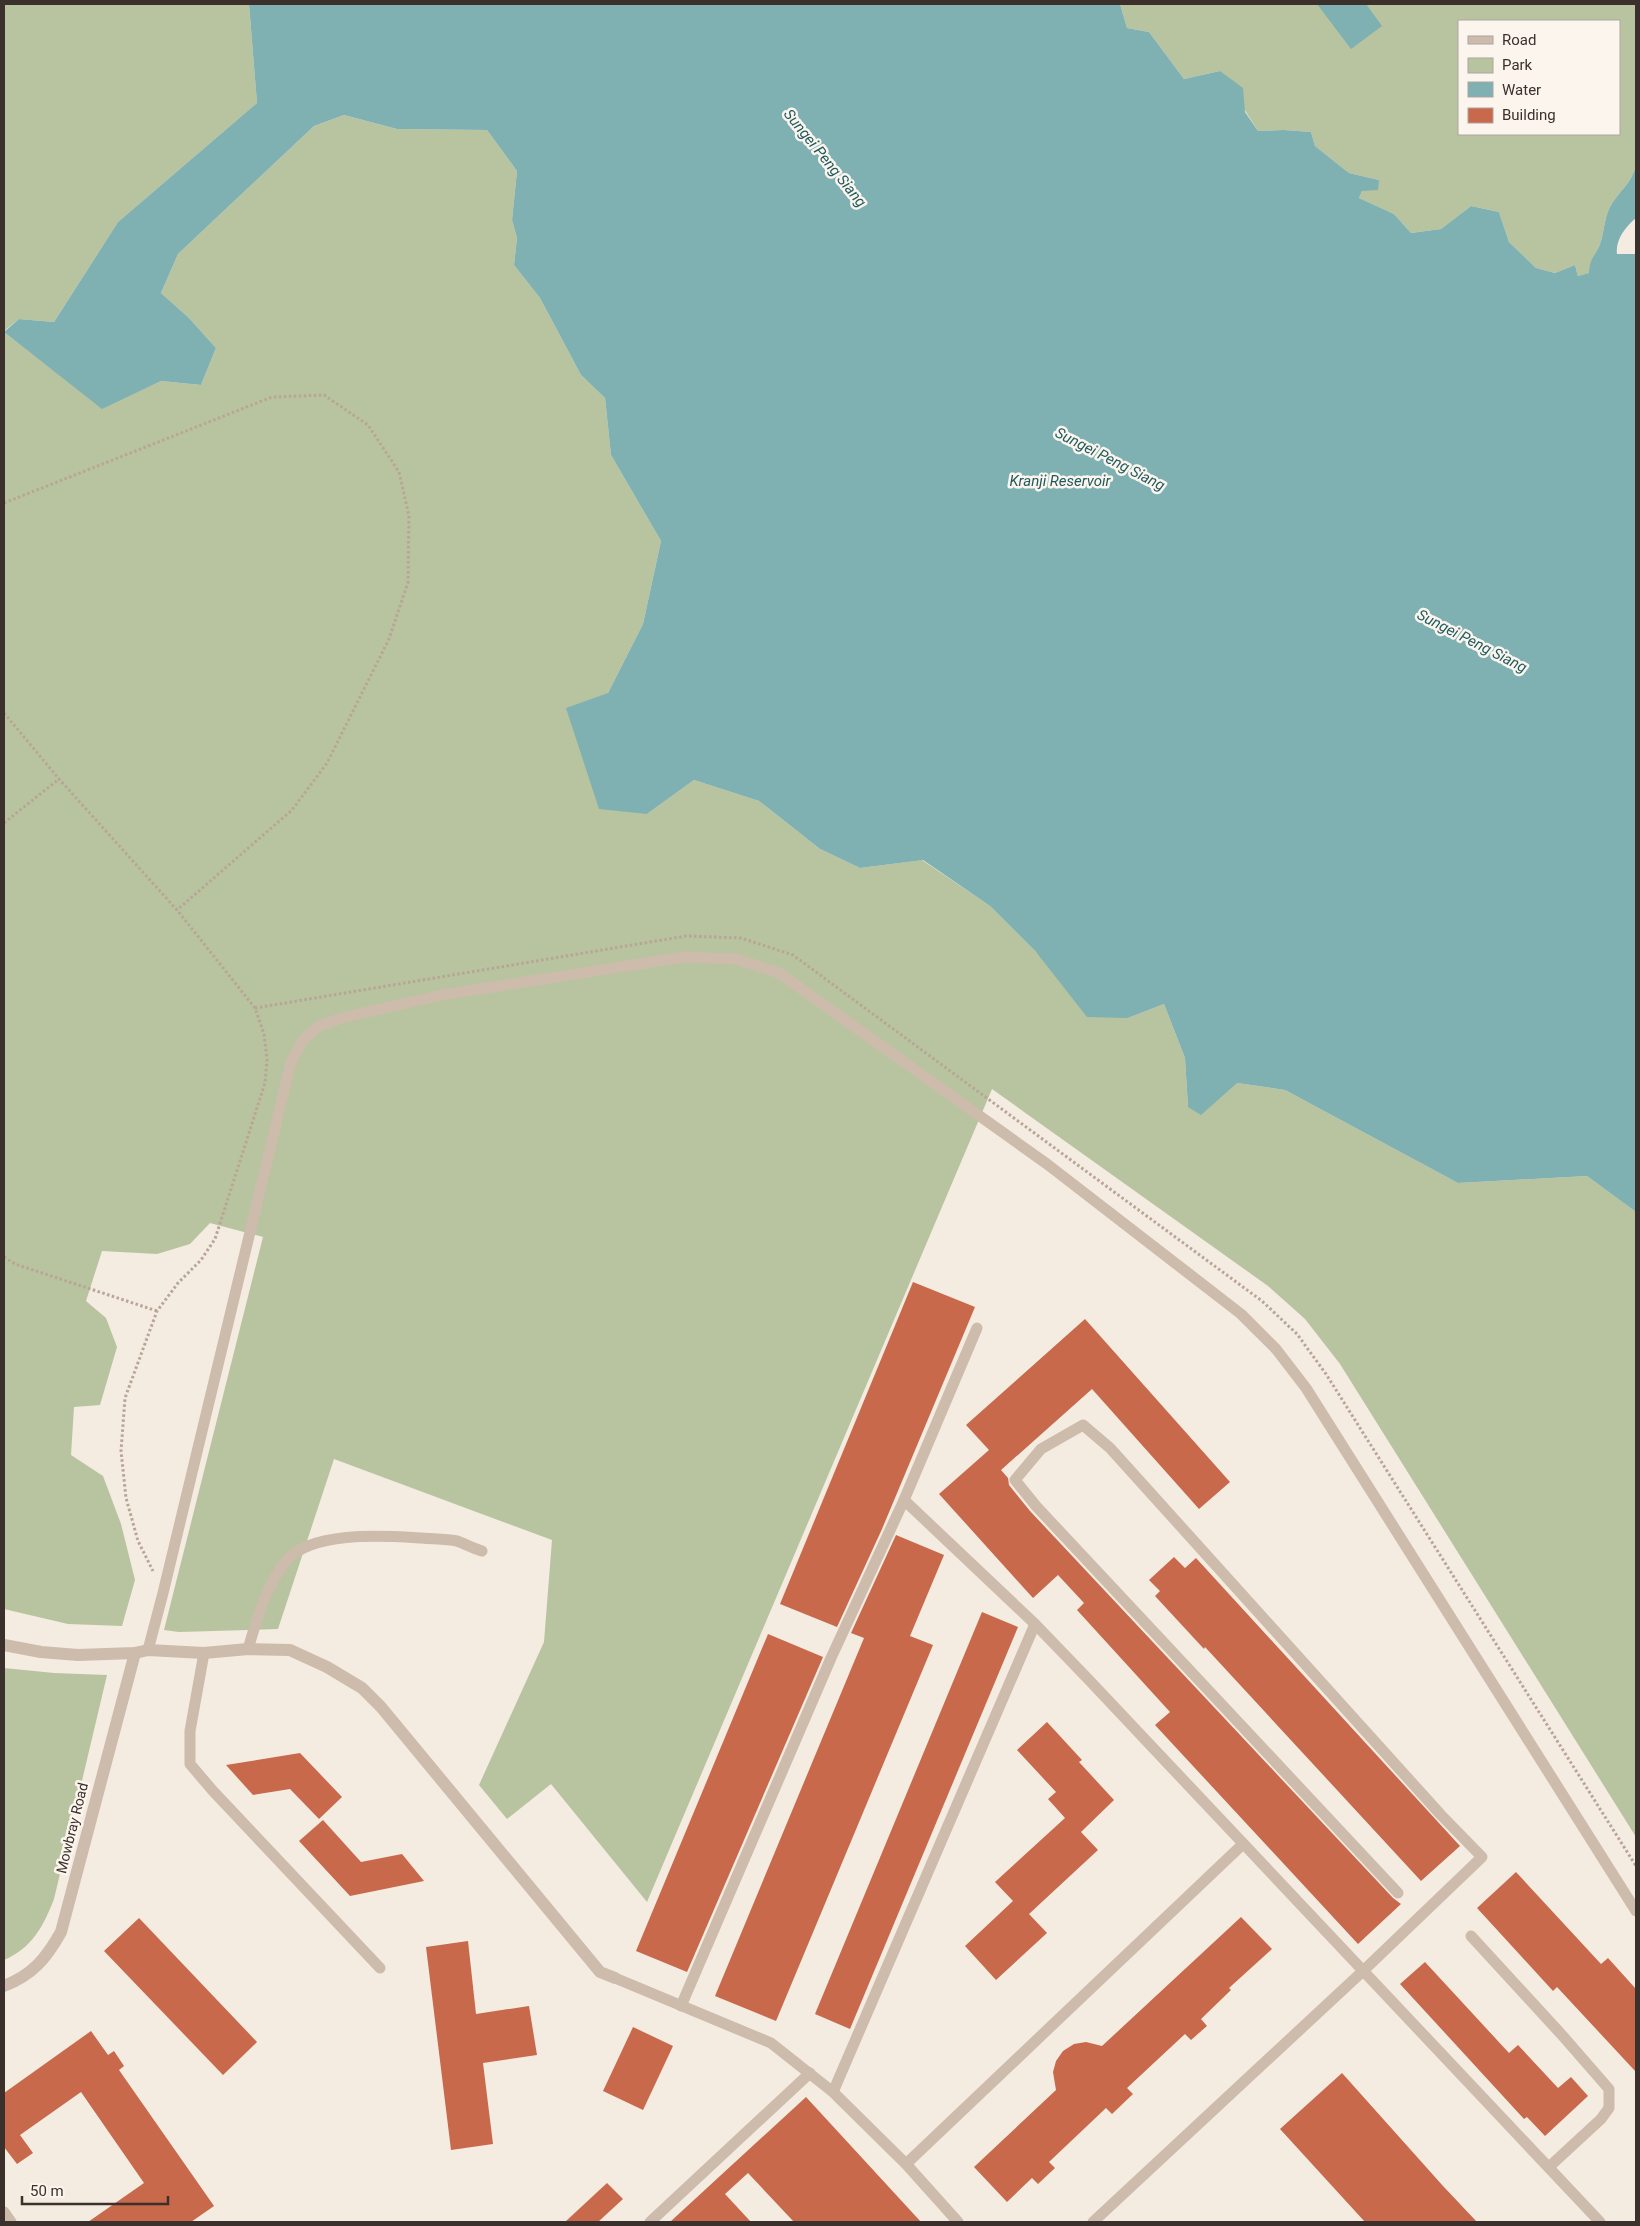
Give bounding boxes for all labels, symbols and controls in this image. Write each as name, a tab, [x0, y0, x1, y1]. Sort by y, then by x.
legend	[1458, 20, 1620, 135]
text: Road	[1502, 31, 1536, 49]
text: Park	[1502, 56, 1533, 74]
text: Water	[1502, 81, 1541, 99]
water label: Sungei Peng Siang	[780, 105, 870, 211]
text: Building	[1502, 106, 1556, 124]
water label: Sungei Peng Siang	[1052, 424, 1168, 494]
water label: Kranji Reservoir	[1009, 472, 1112, 490]
water label: Sungei Peng Siang	[1414, 606, 1530, 676]
street label: Mowbray Road	[53, 1781, 91, 1875]
scale bar	[22, 2174, 169, 2206]
text: 50 m	[30, 2182, 64, 2200]

